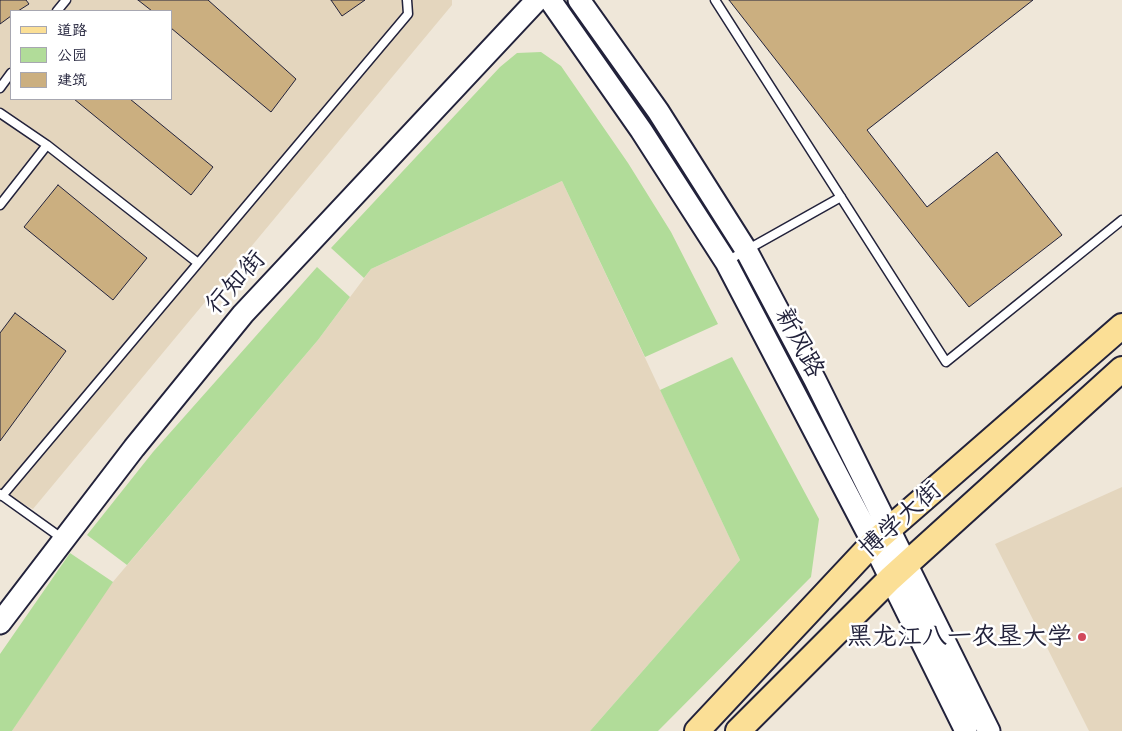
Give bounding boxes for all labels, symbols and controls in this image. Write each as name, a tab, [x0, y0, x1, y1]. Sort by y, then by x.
legend	[10, 10, 172, 100]
text: 道路	[57, 21, 87, 40]
text: 公园	[57, 46, 87, 65]
text: 建筑	[57, 71, 87, 90]
street label: 行知街	[200, 245, 272, 321]
street label: 新风路	[768, 303, 830, 383]
street label: 博学大街	[854, 475, 948, 565]
place label: 黑龙江八一农垦大学	[847, 622, 1072, 652]
marker: 黑龙江八一农垦大学	[1076, 631, 1088, 643]

